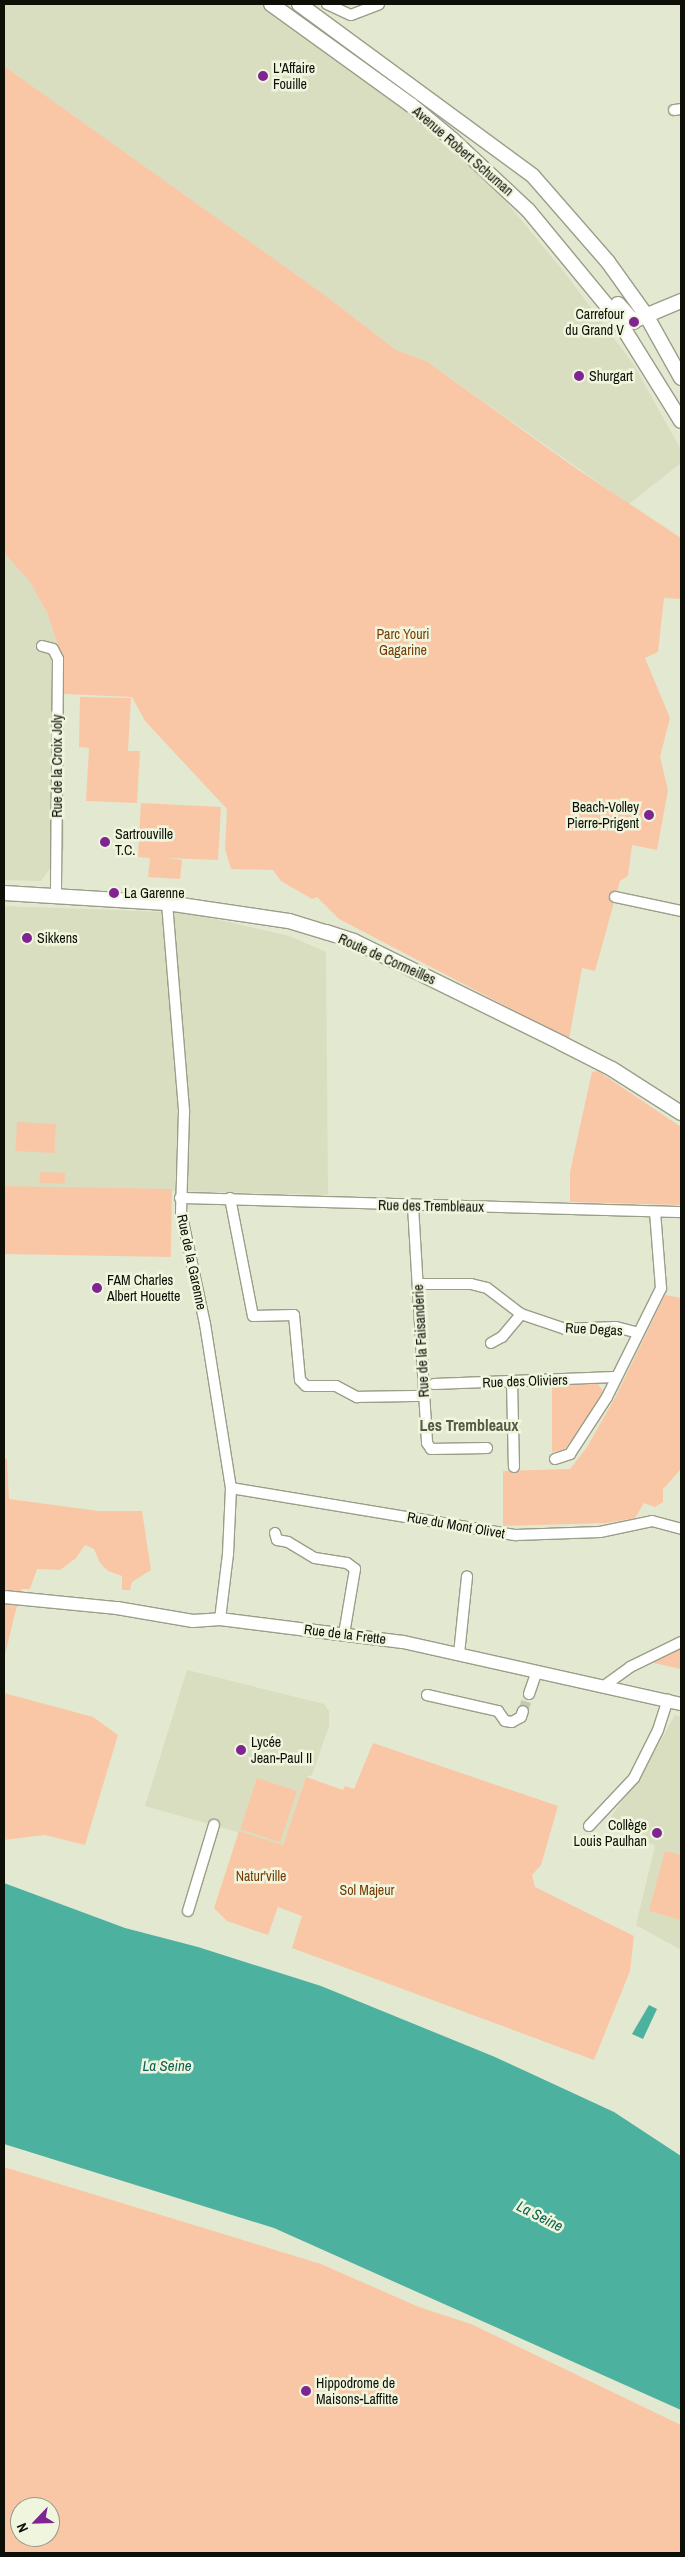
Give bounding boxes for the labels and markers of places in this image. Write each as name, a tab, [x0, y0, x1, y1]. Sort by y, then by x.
place label: L'Affaire Fouille	[273, 60, 315, 92]
marker: L'Affaire Fouille	[257, 70, 269, 82]
place label: Carrefour du Grand V	[565, 306, 624, 338]
marker: Carrefour du Grand V	[628, 316, 640, 328]
place label: Shurgart	[589, 368, 633, 384]
marker: Shurgart	[573, 370, 585, 382]
place label: Beach-Volley Pierre-Prigent	[567, 799, 639, 832]
marker: Beach-Volley Pierre-Prigent	[643, 809, 655, 821]
place label: Sartrouville T.C.	[115, 826, 173, 859]
marker: Sartrouville T.C.	[99, 836, 111, 848]
place label: La Garenne	[124, 885, 185, 901]
marker: La Garenne	[108, 887, 120, 899]
place label: Sikkens	[37, 930, 78, 946]
marker: Sikkens	[21, 932, 33, 944]
place label: FAM Charles Albert Houette	[107, 1272, 180, 1304]
marker: FAM Charles Albert Houette	[91, 1282, 103, 1294]
place label: Lycée Jean-Paul II	[251, 1734, 312, 1766]
marker: Lycée Jean-Paul II	[235, 1744, 247, 1756]
place label: Collège Louis Paulhan	[574, 1817, 647, 1850]
marker: Collège Louis Paulhan	[651, 1827, 663, 1839]
place label: Hippodrome de Maisons-Laffitte	[316, 2375, 398, 2408]
marker: Hippodrome de Maisons-Laffitte	[300, 2385, 312, 2397]

